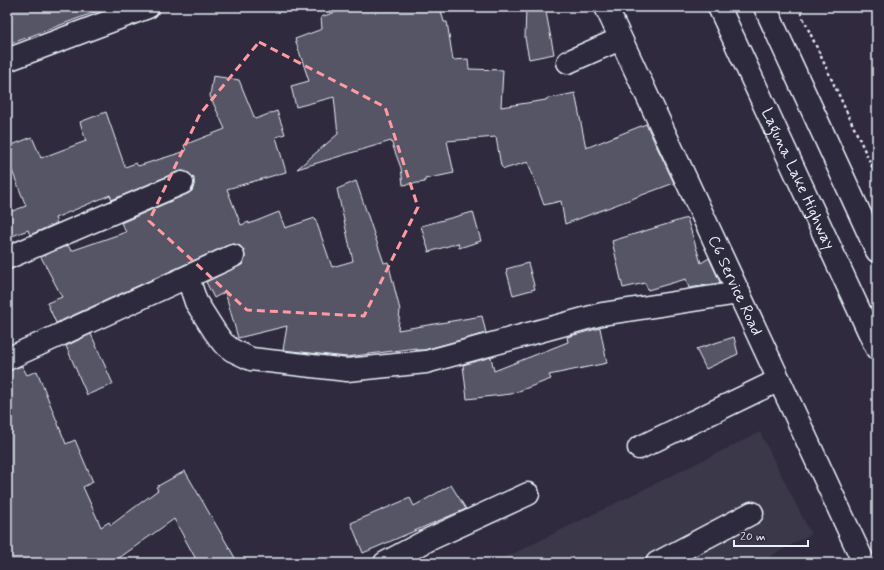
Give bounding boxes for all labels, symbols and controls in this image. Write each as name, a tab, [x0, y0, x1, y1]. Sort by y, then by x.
street label: Laguna Lake Highway	[757, 105, 840, 253]
street label: C6 Service Road	[703, 232, 768, 339]
scale bar	[734, 522, 808, 548]
text: 20 m	[740, 529, 766, 545]

